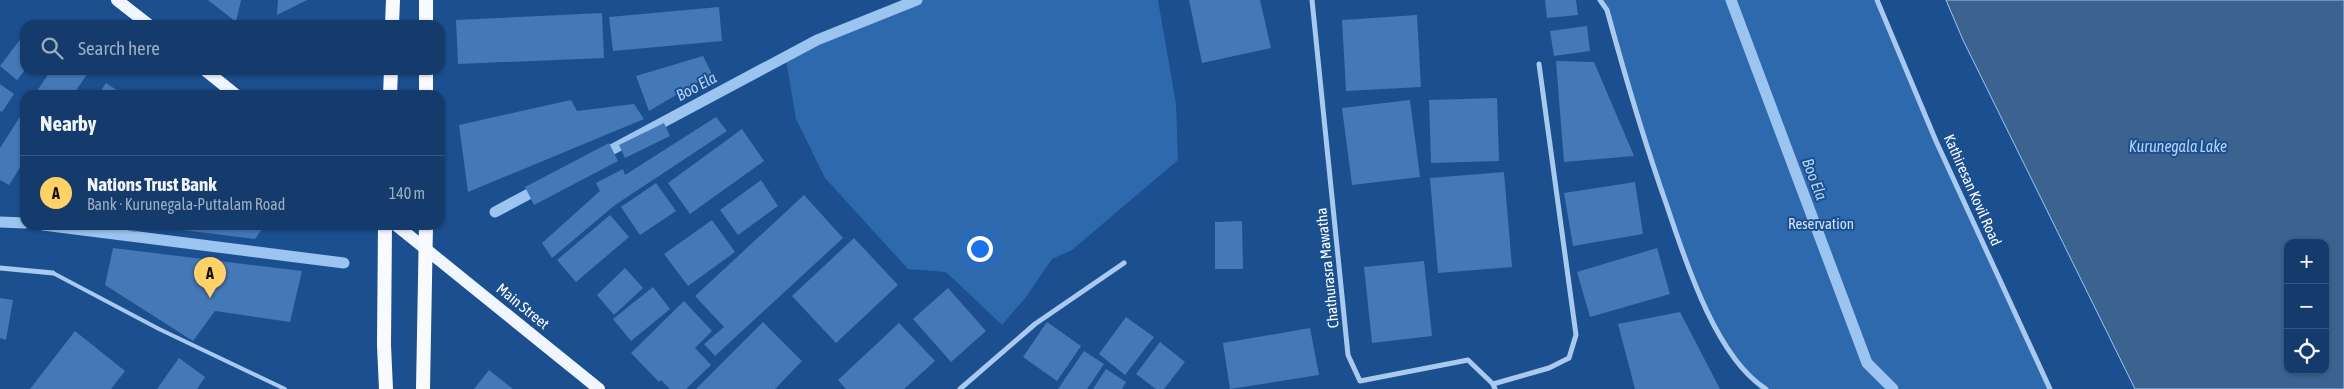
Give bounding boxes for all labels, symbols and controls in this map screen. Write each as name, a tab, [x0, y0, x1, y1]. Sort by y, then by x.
search box	[20, 20, 445, 75]
icon: search	[38, 34, 66, 62]
text: Search here	[78, 37, 160, 59]
water label: Boo Ela	[673, 68, 720, 104]
text: Nearby	[40, 111, 96, 135]
street label: Kathiresan Kovil Road	[1941, 132, 2005, 248]
water label: Kurunegala Lake	[2129, 137, 2227, 156]
water label: Boo Ela	[1799, 156, 1831, 203]
text: Nations Trust Bank	[87, 173, 217, 195]
text: A	[52, 184, 60, 202]
text: 140 m	[389, 184, 425, 202]
text: Bank · Kurunegala-Puttalam Road	[87, 195, 285, 213]
street label: Chathurasra Mawatha	[1312, 207, 1342, 329]
park label: Reservation	[1788, 215, 1854, 232]
your location	[967, 236, 993, 262]
map controls	[2284, 239, 2329, 374]
button: +	[2284, 239, 2329, 284]
pin: A	[194, 257, 226, 298]
street label: Main Street	[493, 280, 553, 332]
button: −	[2284, 284, 2329, 329]
button: locate	[2284, 329, 2329, 374]

